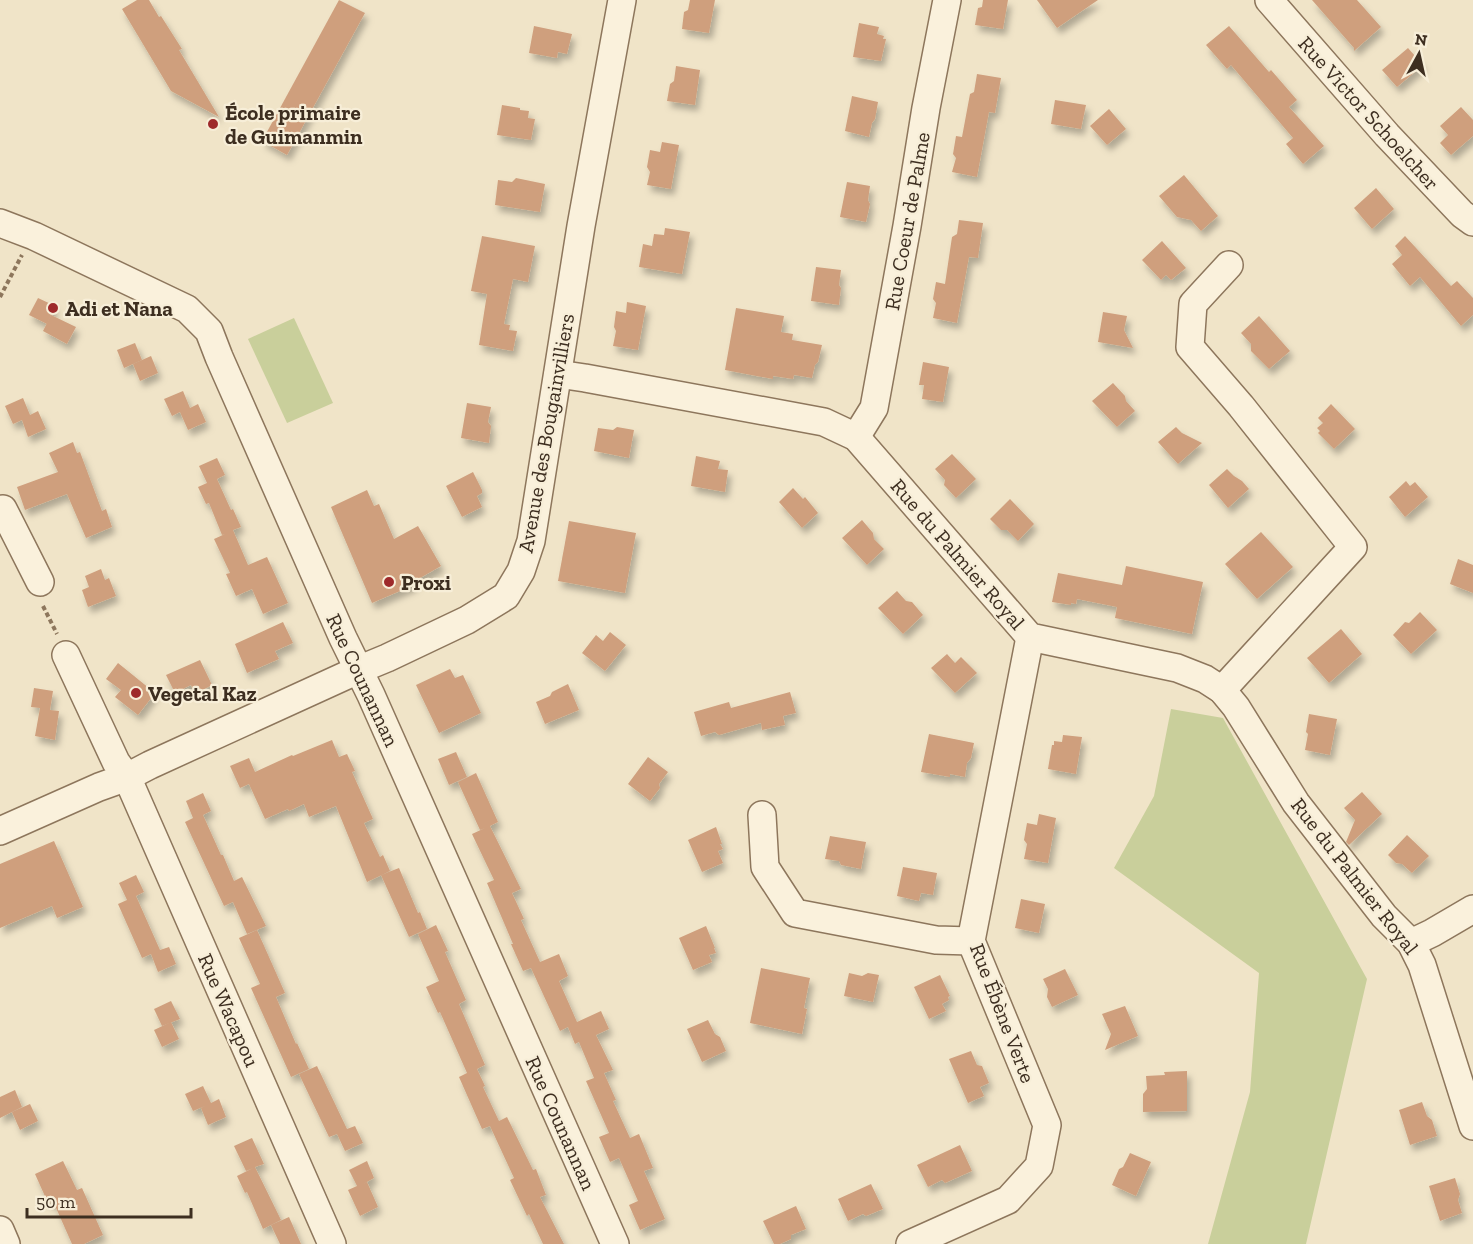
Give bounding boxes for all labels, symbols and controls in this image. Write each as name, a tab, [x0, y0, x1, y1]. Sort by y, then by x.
north arrow	[1389, 24, 1449, 84]
text: N	[1414, 29, 1428, 50]
street label: Rue Victor Schoelcher	[1293, 31, 1445, 195]
place label: École primaire de Guimanmin	[225, 100, 363, 149]
marker: École primaire de Guimanmin	[206, 117, 220, 131]
street label: Rue Coeur de Palme	[879, 130, 935, 312]
place label: Adi et Nana	[65, 296, 173, 321]
marker: Adi et Nana	[46, 301, 60, 315]
street label: Avenue des Bougainvilliers	[513, 311, 579, 555]
street label: Rue du Palmier Royal	[886, 473, 1031, 635]
place label: Proxi	[401, 570, 451, 595]
marker: Proxi	[382, 575, 396, 589]
street label: Rue Counannan	[321, 609, 405, 751]
place label: Vegetal Kaz	[148, 681, 257, 706]
marker: Vegetal Kaz	[129, 686, 143, 700]
street label: Rue du Palmier Royal	[1286, 793, 1424, 960]
street label: Rue Ébène Verte	[965, 940, 1041, 1086]
street label: Rue Wacapou	[193, 949, 265, 1071]
street label: Rue Counannan	[520, 1052, 602, 1194]
scale bar	[27, 1181, 190, 1219]
text: 50 m	[36, 1191, 76, 1213]

